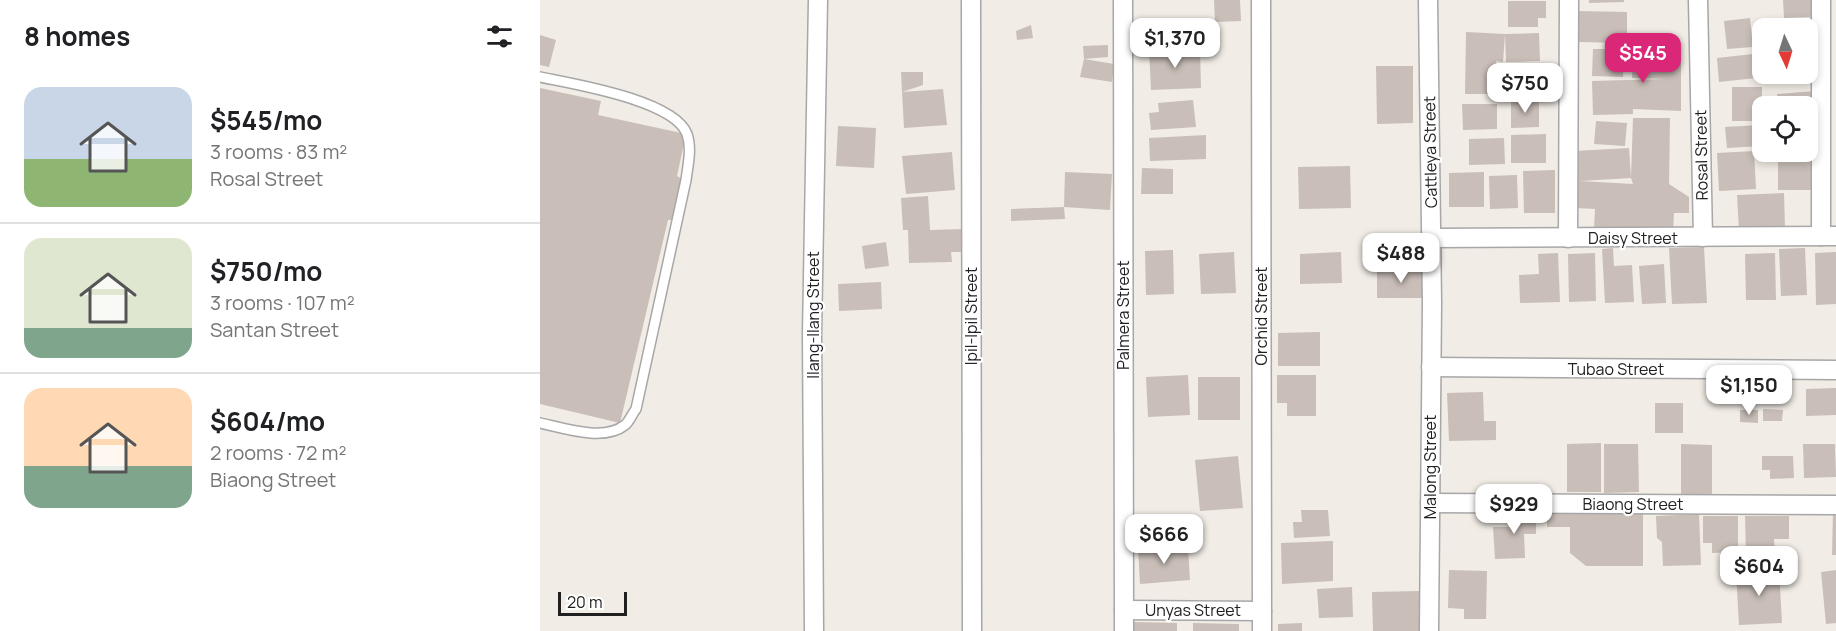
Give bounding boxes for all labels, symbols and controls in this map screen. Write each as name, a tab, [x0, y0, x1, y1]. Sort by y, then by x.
text: 8 homes	[24, 18, 130, 54]
pin: $1,370	[1126, 18, 1224, 69]
north arrow	[1752, 18, 1818, 84]
map controls	[1752, 18, 1818, 162]
icon: filters	[483, 20, 516, 53]
text: $1,370	[1144, 24, 1206, 51]
pin: $545	[1607, 33, 1679, 84]
text: $545	[1619, 39, 1667, 66]
pin: $750	[1489, 63, 1561, 114]
text: $750	[1501, 69, 1549, 96]
street label: Cattleya Street	[1418, 96, 1442, 208]
button: locate	[1752, 96, 1818, 162]
text: $545/mo	[210, 102, 322, 138]
street label: Rosal Street	[1689, 109, 1713, 201]
icon: home	[72, 111, 144, 183]
text: 3 rooms · 83 m²	[210, 138, 347, 165]
text: Rosal Street	[210, 165, 323, 192]
street label: Daisy Street	[1588, 227, 1678, 249]
pin: $488	[1365, 233, 1437, 284]
text: $488	[1376, 239, 1426, 266]
street label: Ilang-Ilang Street	[802, 251, 824, 379]
text: $750/mo	[210, 253, 322, 289]
street label: Palmera Street	[1112, 260, 1134, 370]
icon: home	[72, 262, 144, 334]
street label: Ipil-Ipil Street	[960, 267, 982, 365]
street label: Orchid Street	[1250, 267, 1272, 365]
text: 3 rooms · 107 m²	[210, 289, 355, 316]
text: Santan Street	[210, 316, 339, 343]
street label: Tubao Street	[1568, 358, 1664, 380]
pin: $1,150	[1700, 365, 1798, 416]
text: $1,150	[1720, 371, 1778, 398]
text: $604/mo	[210, 403, 325, 439]
icon: home	[72, 412, 144, 484]
street label: Malong Street	[1419, 415, 1441, 519]
text: 2 rooms · 72 m²	[210, 439, 346, 466]
text: Biaong Street	[210, 466, 336, 493]
pin: $929	[1478, 484, 1550, 535]
text: $929	[1489, 490, 1539, 517]
street label: Biaong Street	[1582, 493, 1684, 515]
pin: $666	[1128, 514, 1200, 565]
text: $666	[1139, 520, 1189, 547]
pin: $604	[1723, 546, 1795, 597]
text: $604	[1734, 552, 1784, 579]
scale bar	[558, 589, 627, 616]
text: 20 m	[567, 591, 603, 613]
street label: Unyas Street	[1145, 599, 1241, 621]

